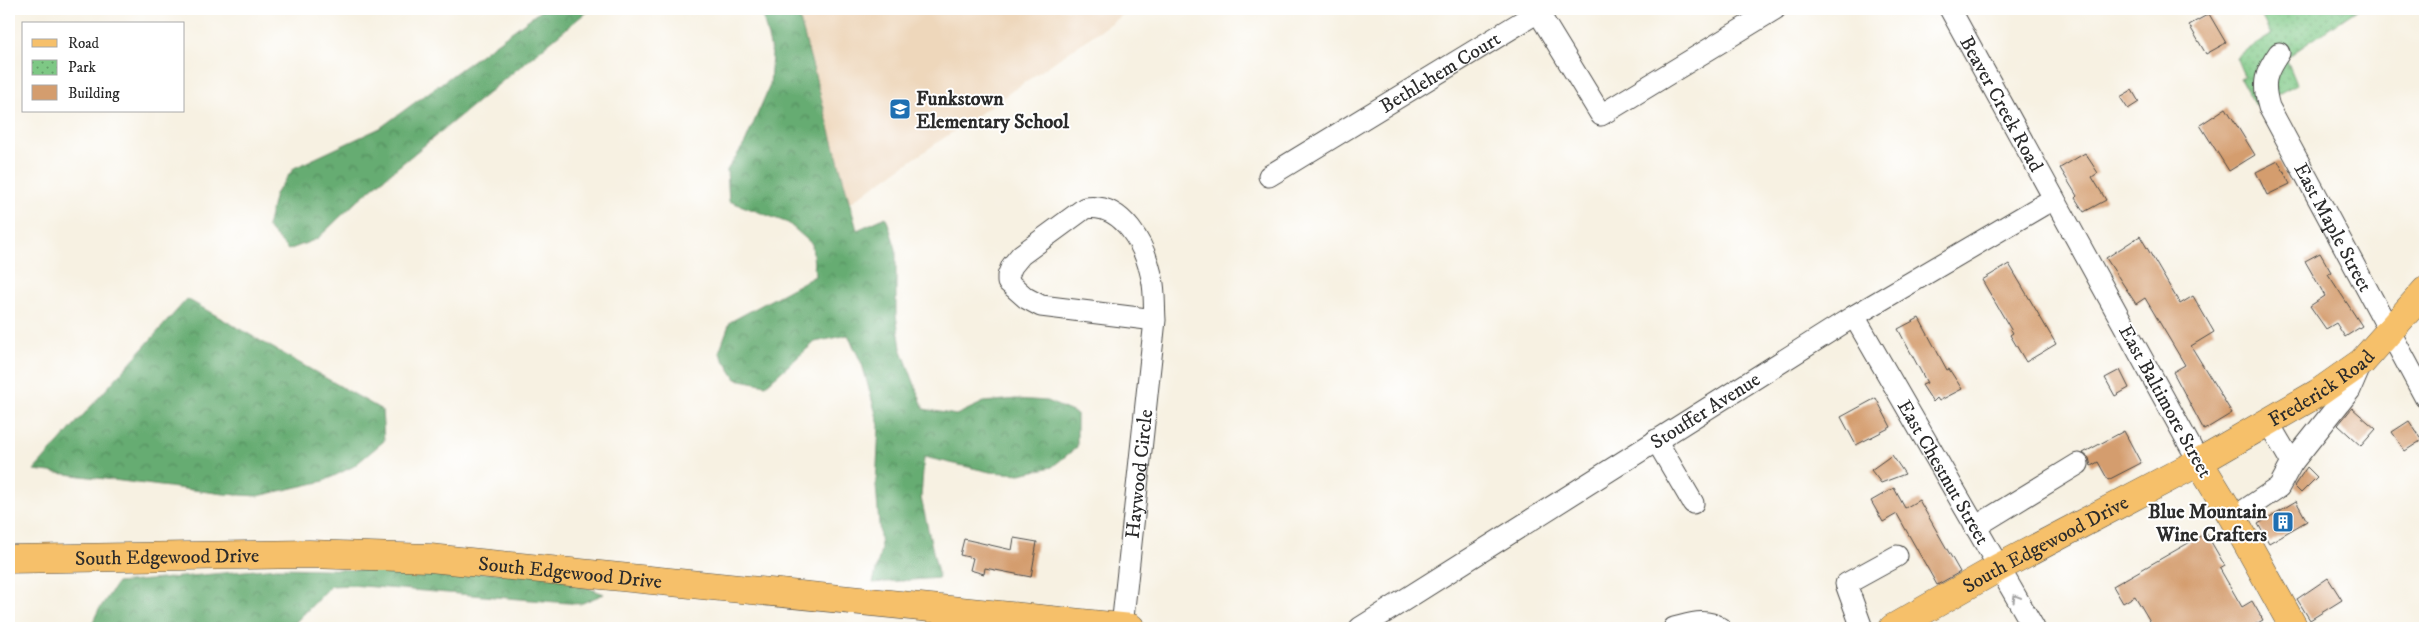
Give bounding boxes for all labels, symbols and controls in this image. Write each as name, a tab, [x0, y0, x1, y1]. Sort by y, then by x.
legend	[22, 22, 185, 112]
street label: Bethlehem Court	[1376, 27, 1505, 119]
street label: Beaver Creek Road	[1953, 32, 2048, 177]
text: Road	[68, 34, 100, 53]
text: Park	[68, 58, 97, 77]
text: Building	[68, 84, 120, 103]
place label: Funkstown Elementary School	[916, 87, 1070, 135]
school or university icon: Funkstown Elementary School	[888, 97, 912, 121]
street label: East Maple Street	[2287, 159, 2377, 297]
street label: East Baltimore Street	[2112, 321, 2217, 482]
street label: Frederick Road	[2264, 345, 2381, 433]
street label: Stouffer Avenue	[1646, 367, 1765, 455]
street label: East Chestnut Street	[1891, 396, 1994, 550]
street label: Haywood Circle	[1121, 408, 1159, 540]
street label: South Edgewood Drive	[1959, 491, 2133, 600]
place label: Blue Mountain Wine Crafters	[2148, 500, 2268, 548]
building icon: Blue Mountain Wine Crafters	[2271, 510, 2295, 534]
street label: South Edgewood Drive	[75, 544, 259, 572]
street label: South Edgewood Drive	[477, 552, 663, 595]
one-way arrow	[2013, 595, 2023, 604]

